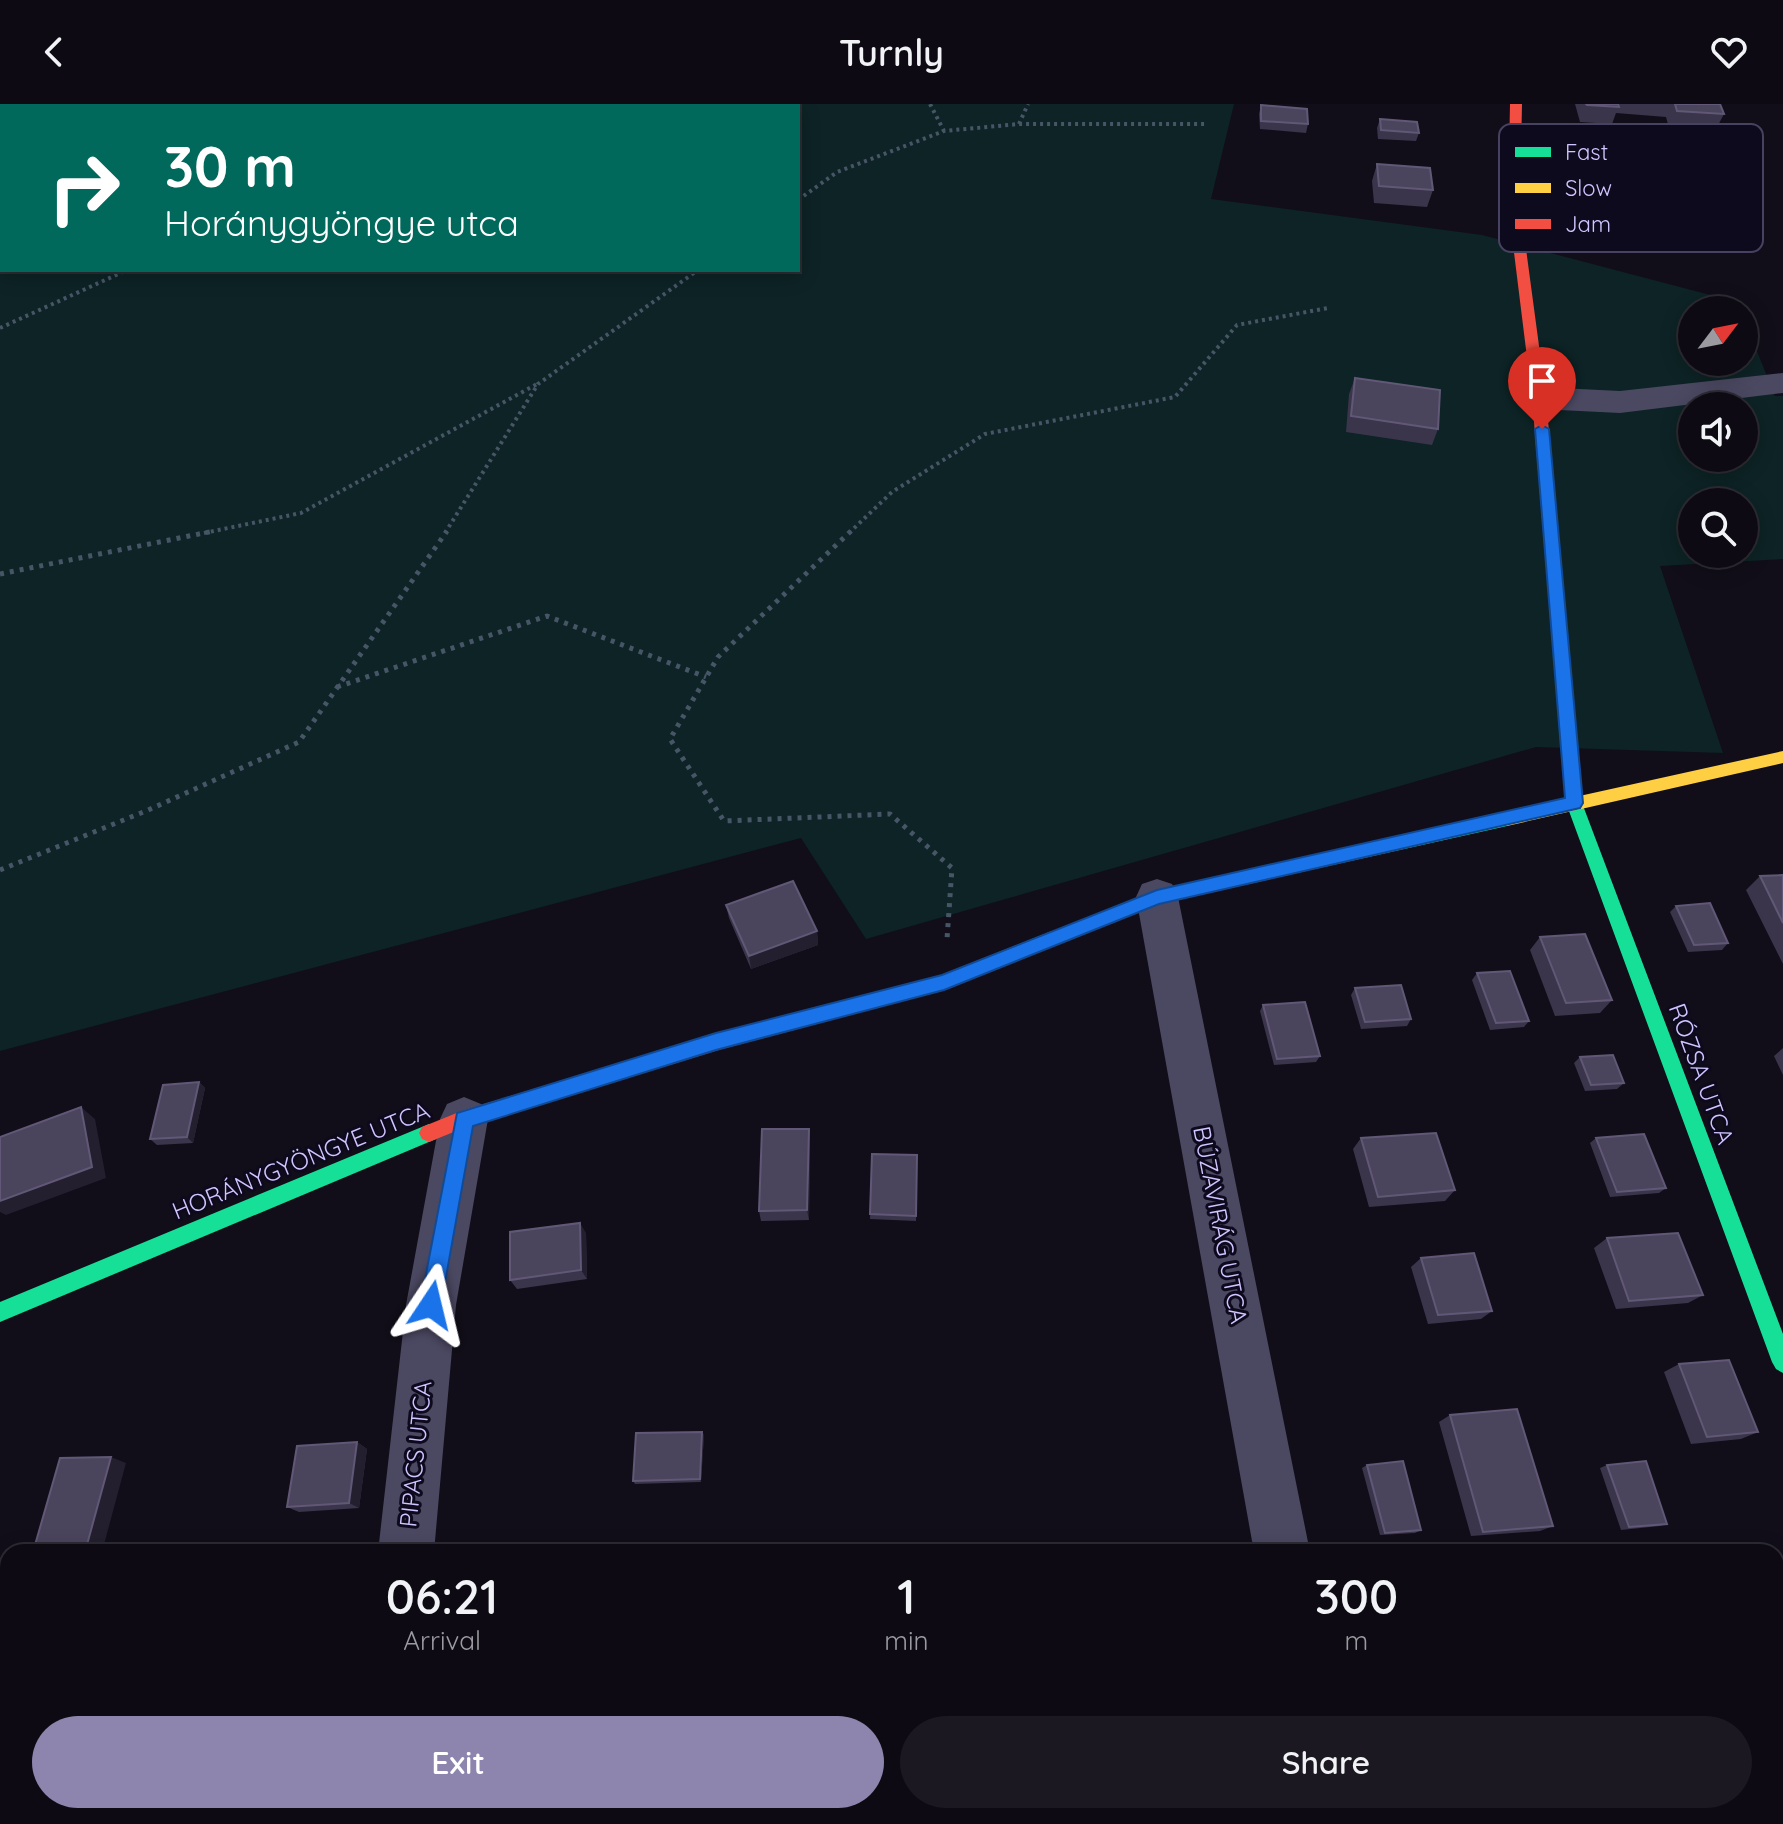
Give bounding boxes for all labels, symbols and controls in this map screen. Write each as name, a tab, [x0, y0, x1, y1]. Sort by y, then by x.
icon: back	[32, 30, 76, 74]
text: Turnly	[839, 30, 944, 75]
icon: heart	[1707, 30, 1751, 74]
legend	[1499, 124, 1763, 252]
text: 30 m	[164, 131, 296, 201]
icon: right	[32, 136, 136, 240]
text: Fast	[1565, 138, 1608, 166]
text: Slow	[1565, 174, 1612, 202]
text: Horánygyöngye utca	[164, 200, 519, 245]
text: Jam	[1565, 210, 1611, 238]
north arrow	[1678, 296, 1758, 376]
map controls	[1678, 296, 1758, 568]
pin	[1508, 347, 1576, 429]
icon: arrive	[1520, 359, 1564, 403]
button: sound	[1678, 392, 1758, 472]
button: search	[1678, 488, 1758, 568]
street label: RÓZSA UTCA	[1663, 999, 1741, 1148]
street label: HORÁNYGYÖNGYE UTCA	[168, 1095, 434, 1225]
street label: BÚZAVIRÁG UTCA	[1187, 1123, 1255, 1326]
position arrow	[389, 1263, 473, 1347]
street label: PIPACS UTCA	[392, 1379, 438, 1529]
text: 06:21	[386, 1566, 498, 1626]
text: 1	[897, 1566, 916, 1626]
text: 300	[1314, 1566, 1398, 1626]
text: Arrival	[403, 1624, 481, 1657]
text: min	[884, 1624, 929, 1657]
text: m	[1344, 1624, 1368, 1657]
button: Exit	[32, 1716, 884, 1808]
button: Share	[900, 1716, 1752, 1808]

